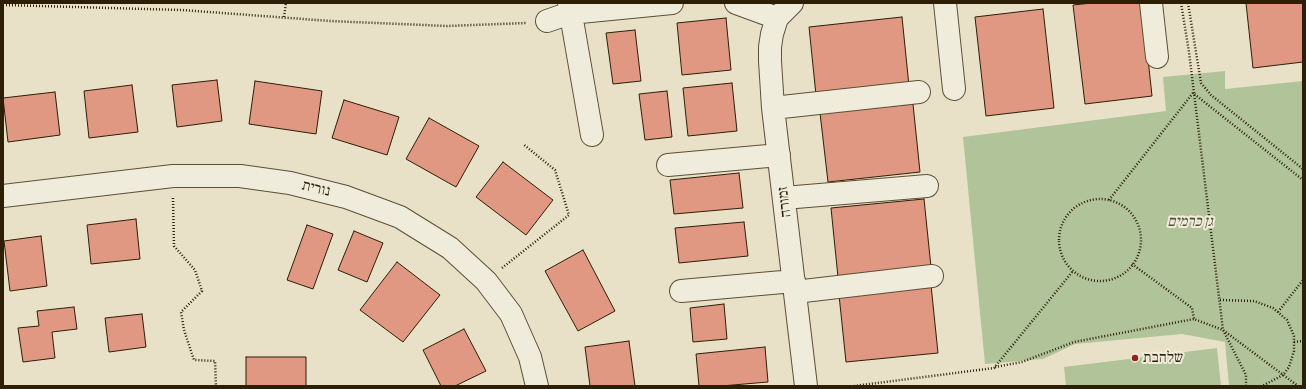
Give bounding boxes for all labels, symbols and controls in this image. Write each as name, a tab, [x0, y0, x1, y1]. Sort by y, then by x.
street label: נורית	[300, 177, 332, 201]
street label: זמורה	[774, 185, 796, 219]
park label: גן כרמים	[1167, 213, 1213, 231]
place label: שלהבת	[1143, 349, 1183, 367]
marker: שלהבת	[1130, 353, 1140, 363]

